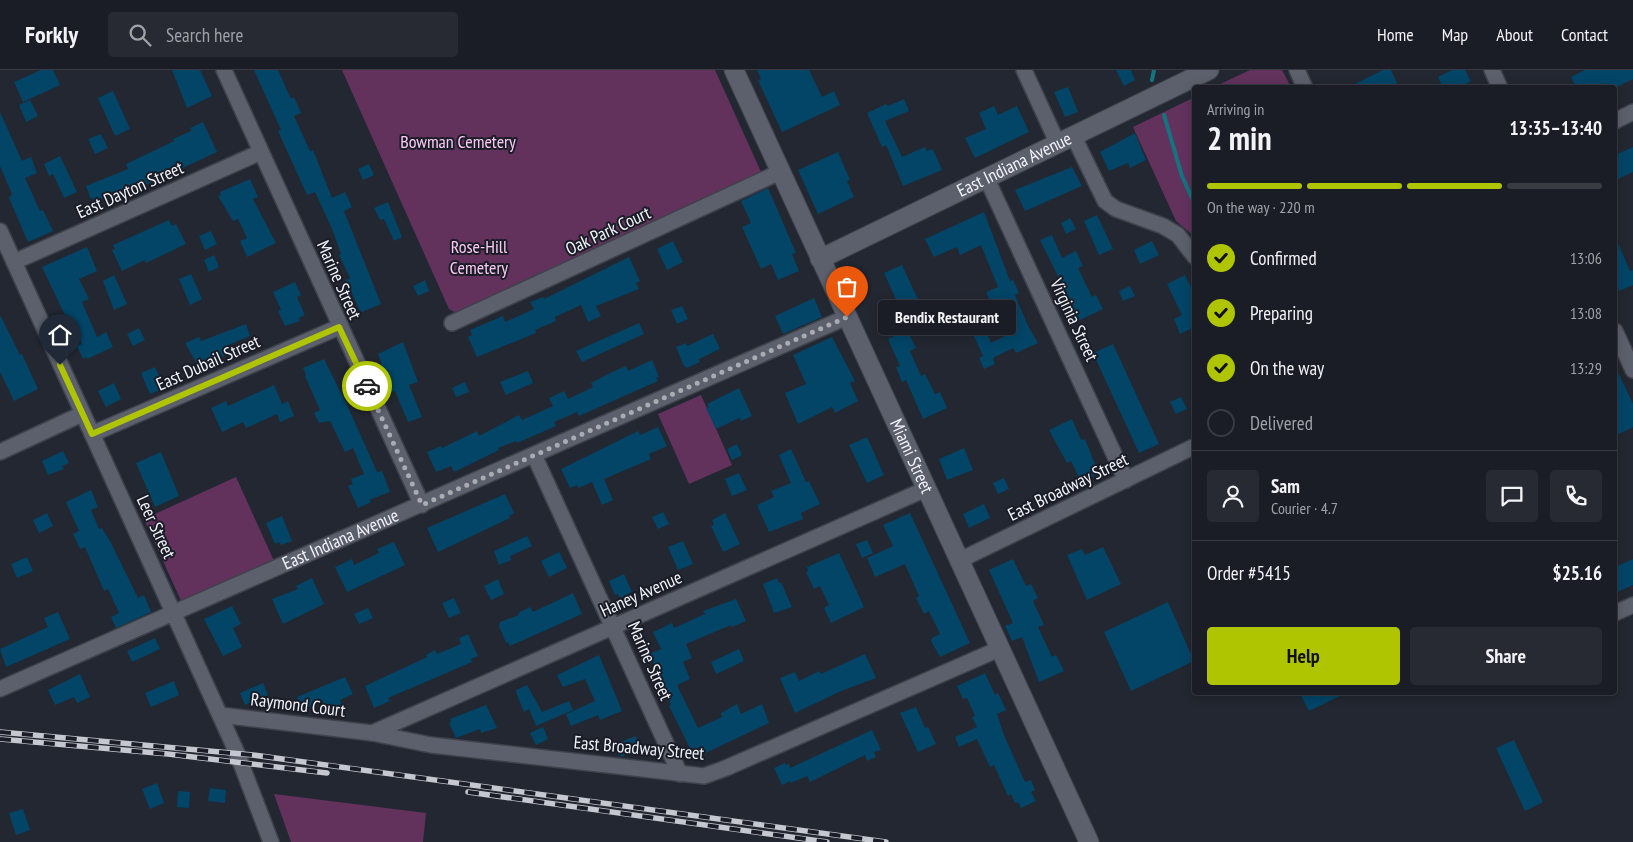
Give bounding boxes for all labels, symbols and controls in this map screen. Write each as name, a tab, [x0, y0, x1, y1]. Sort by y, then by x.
search box	[108, 12, 458, 57]
text: Forkly	[25, 19, 78, 50]
icon: search	[126, 21, 154, 49]
text: Search here	[166, 23, 243, 47]
text: Home	[1377, 23, 1414, 46]
text: Map	[1442, 23, 1468, 46]
text: About	[1496, 23, 1533, 46]
text: Contact	[1561, 23, 1608, 46]
text: Arriving in	[1207, 99, 1264, 119]
text: 13:35–13:40	[1509, 116, 1602, 140]
text: 2 min	[1207, 117, 1272, 159]
street label: East Indiana Avenue	[953, 127, 1075, 202]
park label: Bowman Cemetery	[400, 130, 516, 153]
street label: East Dayton Street	[73, 156, 187, 223]
text: On the way · 220 m	[1207, 197, 1315, 217]
street label: Oak Park Court	[562, 201, 654, 260]
park label: Rose-Hill Cemetery	[450, 235, 508, 279]
street label: Marine Street	[312, 237, 367, 323]
icon: check	[1207, 244, 1235, 272]
text: Confirmed	[1250, 246, 1317, 270]
text: 13:06	[1570, 248, 1602, 268]
pin	[826, 266, 868, 317]
icon: bag	[833, 273, 861, 301]
street label: Virginia Street	[1045, 274, 1104, 365]
icon: check	[1207, 299, 1235, 327]
callout: Bendix Restaurant	[877, 300, 1014, 334]
text: Preparing	[1250, 301, 1313, 325]
text: 13:08	[1570, 303, 1602, 323]
text: Bendix Restaurant	[895, 307, 999, 327]
pin	[39, 314, 81, 365]
icon: home	[46, 321, 74, 349]
street label: East Dubail Street	[152, 329, 263, 396]
icon: check	[1207, 354, 1235, 382]
text: On the way	[1250, 356, 1324, 380]
text: 13:29	[1570, 358, 1602, 378]
courier	[342, 361, 392, 411]
icon: car	[353, 372, 381, 400]
text: Delivered	[1250, 411, 1313, 435]
street label: Miami Street	[885, 415, 939, 497]
street label: East Broadway Street	[1004, 447, 1132, 526]
button: person	[1207, 470, 1259, 522]
button: chat	[1486, 470, 1538, 522]
button: phone	[1550, 470, 1602, 522]
text: Sam	[1271, 474, 1300, 498]
street label: Leer Street	[132, 491, 181, 562]
text: Courier · 4.7	[1271, 498, 1338, 518]
street label: East Indiana Avenue	[279, 503, 402, 575]
text: Order #5415	[1207, 561, 1291, 585]
text: $25.16	[1553, 561, 1602, 585]
street label: Haney Avenue	[596, 565, 685, 622]
street label: Marine Street	[623, 618, 678, 704]
button: Help	[1207, 627, 1400, 685]
button: Share	[1410, 627, 1602, 685]
street label: Raymond Court	[249, 687, 347, 722]
street label: East Broadway Street	[573, 730, 705, 765]

